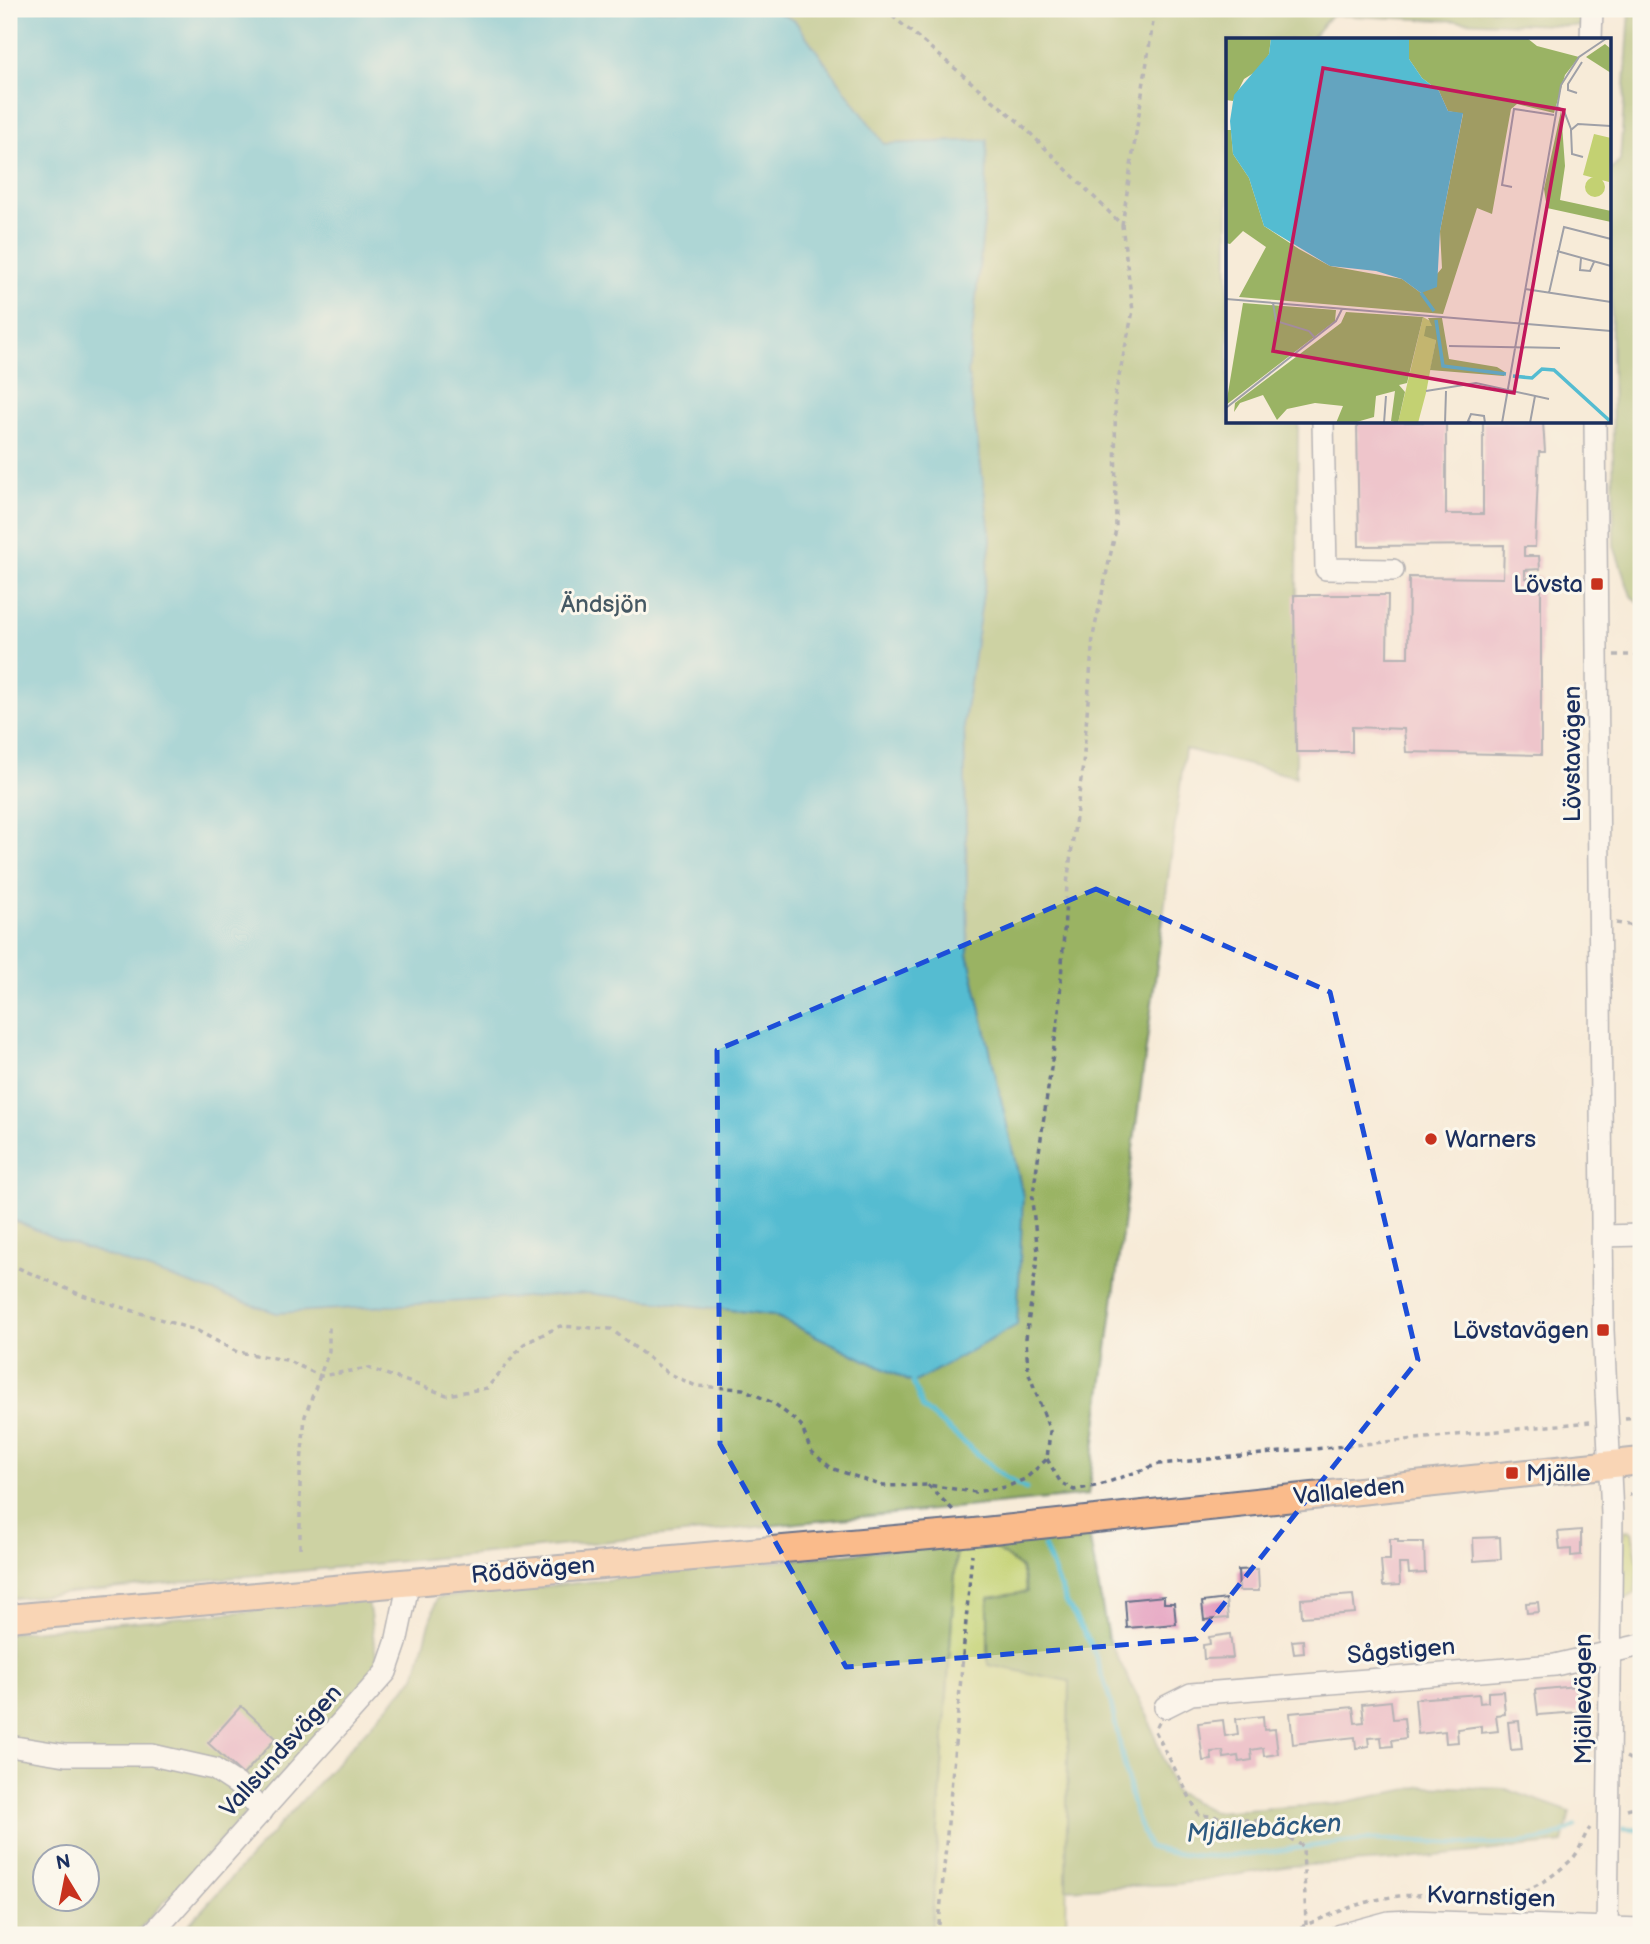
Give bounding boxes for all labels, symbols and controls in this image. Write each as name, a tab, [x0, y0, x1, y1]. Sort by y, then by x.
inset map	[1226, 38, 1612, 424]
place label: Lövsta	[1513, 570, 1583, 599]
marker: Lövsta	[1589, 576, 1605, 592]
park label: Ändsjön	[561, 590, 647, 619]
street label: Lövstavägen	[1558, 686, 1587, 822]
place label: Warners	[1445, 1125, 1536, 1154]
marker: Warners	[1423, 1131, 1439, 1147]
place label: Lövstavägen	[1452, 1316, 1589, 1345]
marker: Lövstavägen	[1595, 1322, 1611, 1338]
place label: Mjälle	[1526, 1459, 1591, 1488]
marker: Mjälle	[1504, 1465, 1520, 1481]
street label: Vallaleden	[1292, 1471, 1406, 1511]
street label: Rödövägen	[470, 1550, 596, 1590]
street label: Sågstigen	[1346, 1632, 1456, 1670]
street label: Mjällevägen	[1569, 1633, 1598, 1765]
street label: Vallsundsvägen	[214, 1679, 348, 1823]
water label: Mjällebäcken	[1185, 1808, 1343, 1850]
north arrow	[32, 1842, 102, 1912]
text: N	[54, 1850, 72, 1875]
street label: Kvarnstigen	[1426, 1880, 1556, 1914]

